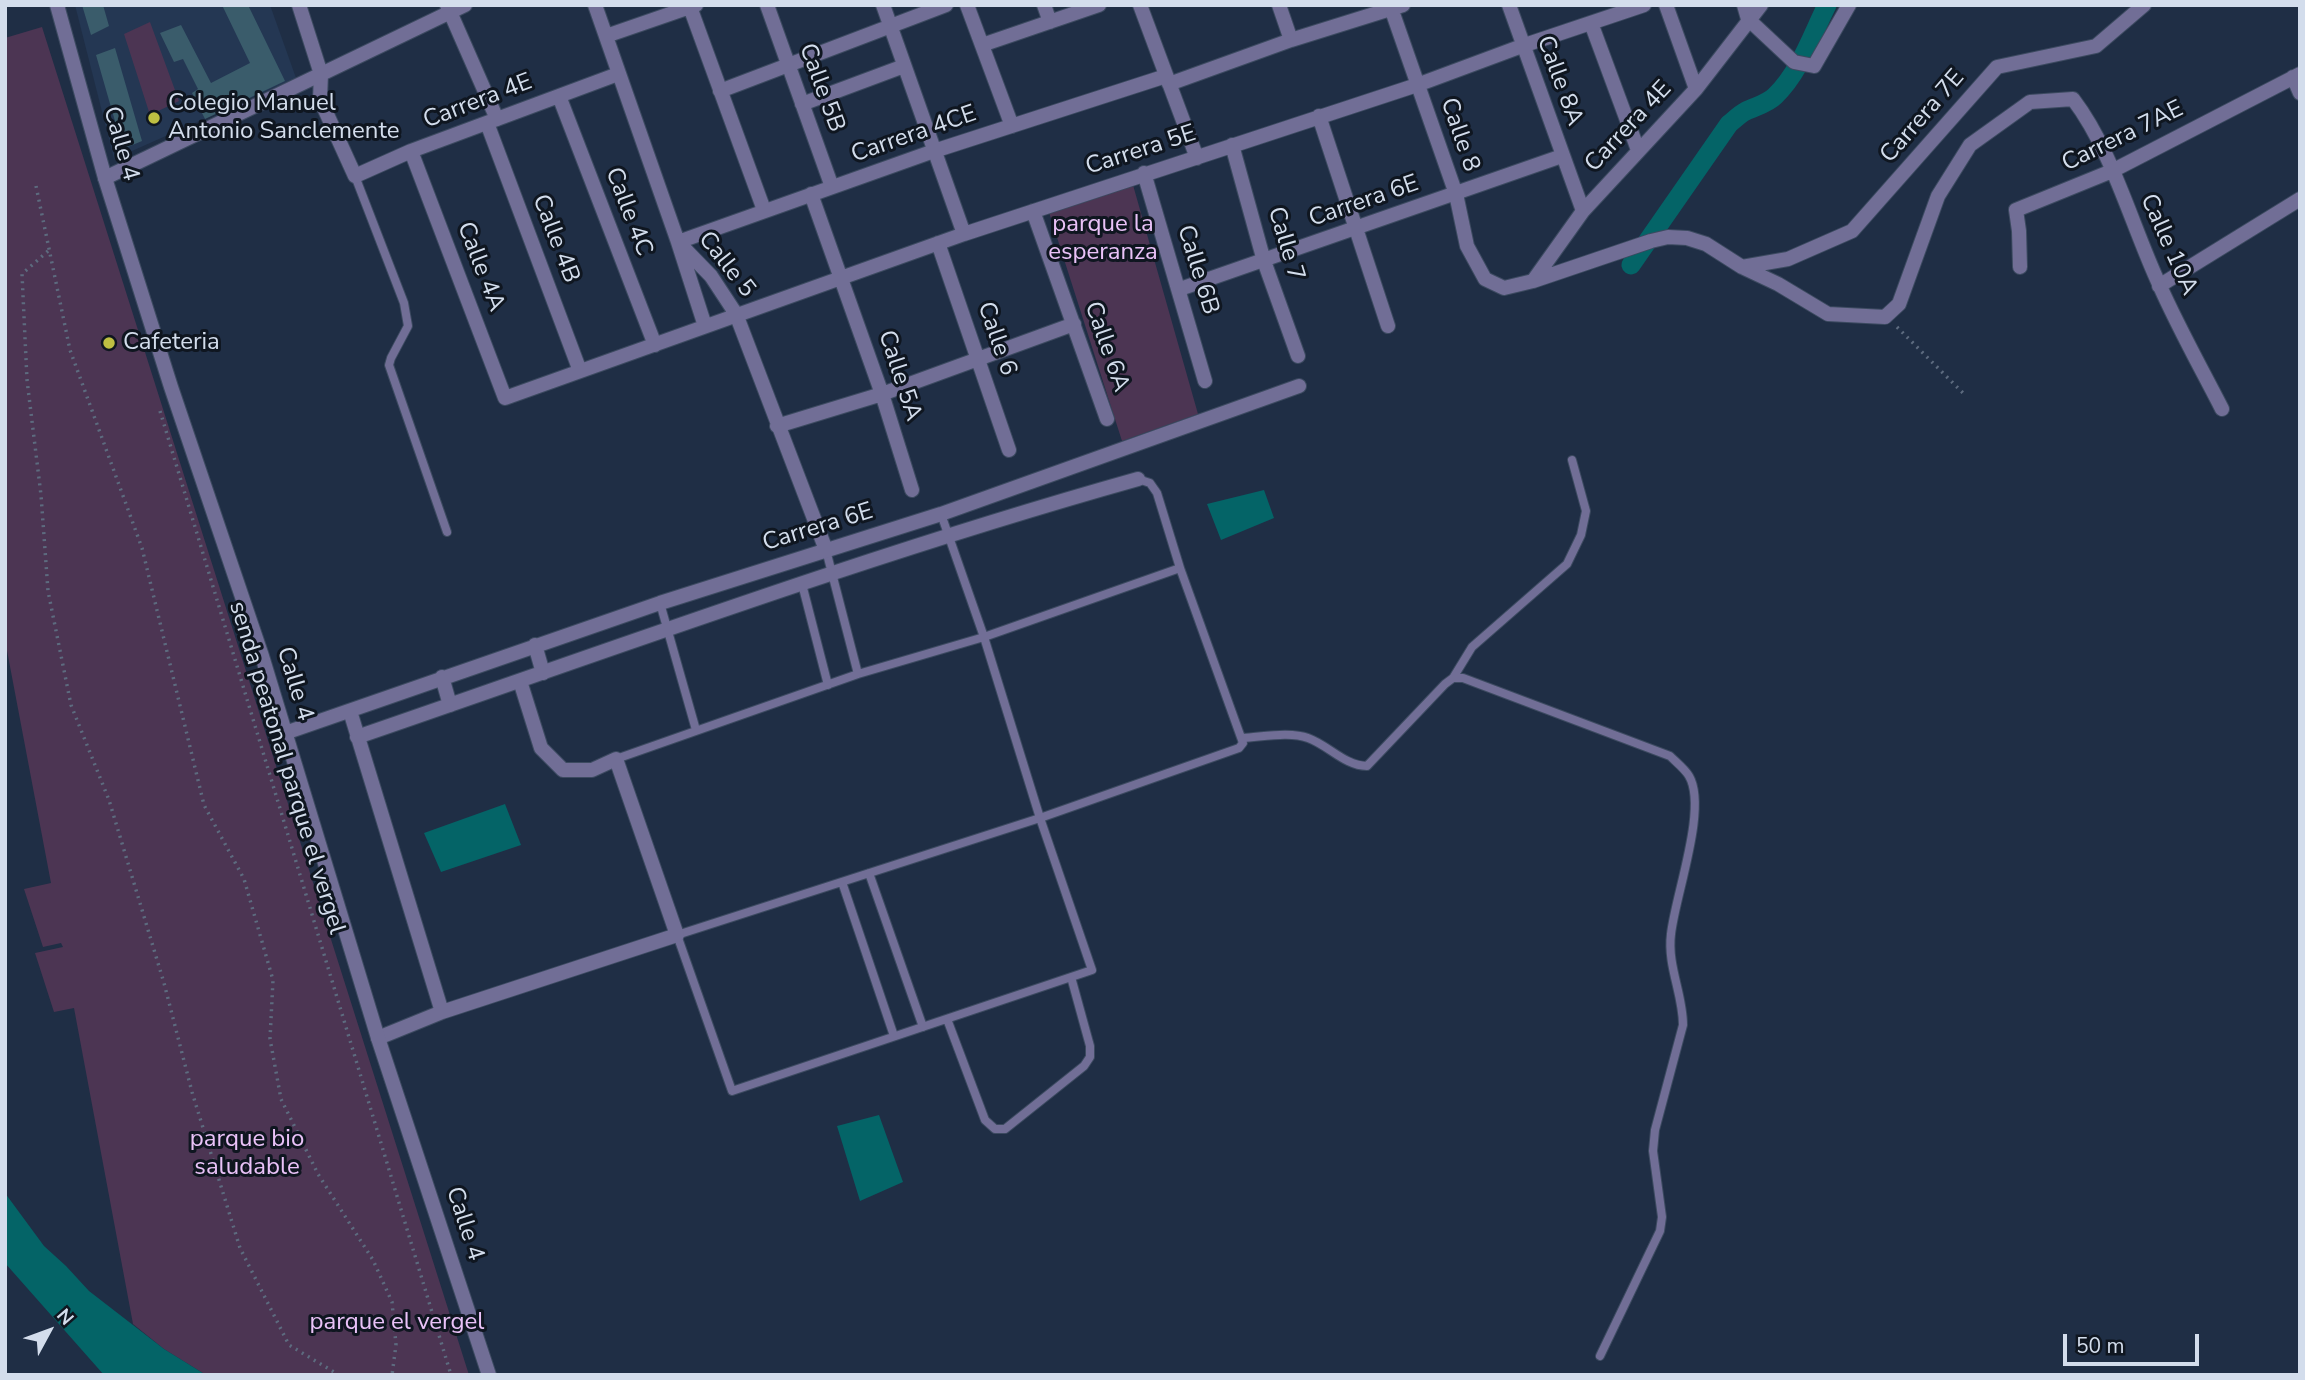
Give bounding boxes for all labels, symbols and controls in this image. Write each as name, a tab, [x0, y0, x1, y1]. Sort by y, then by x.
street label: Calle 8A	[1529, 32, 1589, 130]
street label: Calle 5B	[792, 40, 850, 136]
street label: Carrera 7E	[1875, 65, 1971, 169]
street label: Carrera 4E	[420, 68, 536, 136]
street label: Carrera 4E	[1580, 75, 1678, 179]
place label: Colegio Manuel Antonio Sanclemente	[168, 90, 399, 146]
street label: Calle 8	[1433, 94, 1485, 176]
street label: Carrera 7AE	[2058, 95, 2188, 179]
street label: Carrera 4CE	[848, 100, 980, 170]
street label: Calle 4	[96, 104, 144, 184]
marker: Colegio Manuel Antonio Sanclemente	[146, 110, 162, 126]
street label: Carrera 5E	[1082, 120, 1200, 182]
street label: Calle 4C	[598, 164, 658, 260]
street label: Carrera 6E	[1305, 170, 1423, 234]
street label: Calle 10A	[2133, 190, 2203, 300]
street label: Calle 4B	[525, 191, 585, 287]
street label: Calle 7	[1260, 203, 1310, 285]
park label: parque la esperanza	[1048, 211, 1158, 267]
street label: Calle 4A	[450, 218, 510, 316]
street label: Calle 6B	[1170, 222, 1224, 318]
street label: Calle 5	[691, 226, 761, 304]
street label: Calle 6	[970, 298, 1022, 380]
street label: Calle 6A	[1077, 298, 1135, 396]
street label: Calle 5A	[871, 327, 927, 425]
place label: Cafeteria	[123, 329, 220, 357]
marker: Cafeteria	[101, 335, 117, 351]
street label: Carrera 6E	[759, 498, 877, 558]
street label: senda peatonal parque el vergel	[222, 598, 350, 938]
street label: Calle 4	[269, 643, 319, 725]
park label: parque bio saludable	[190, 1126, 304, 1182]
street label: Calle 4	[439, 1183, 489, 1265]
north arrow	[14, 1296, 84, 1366]
text: N	[50, 1303, 79, 1331]
park label: parque el vergel	[310, 1309, 484, 1337]
scale bar	[2067, 1320, 2204, 1364]
text: 50 m	[2076, 1332, 2125, 1360]

